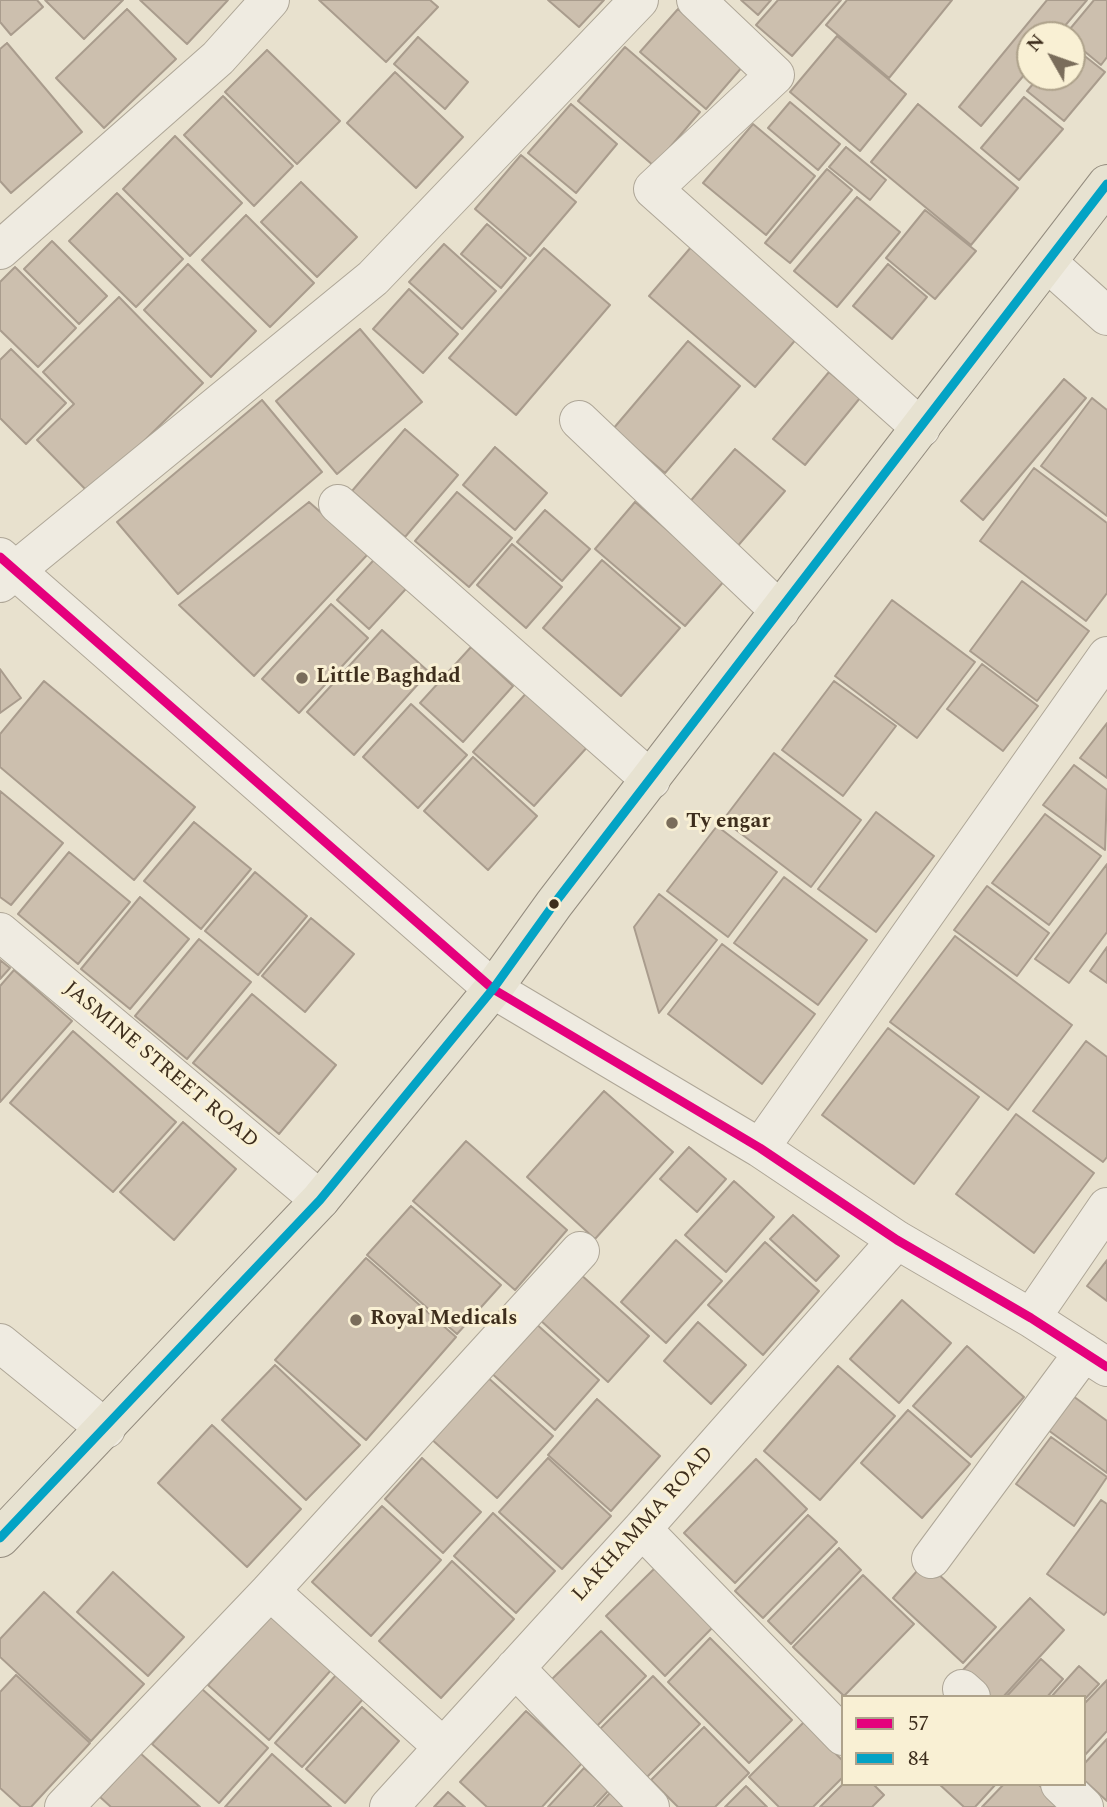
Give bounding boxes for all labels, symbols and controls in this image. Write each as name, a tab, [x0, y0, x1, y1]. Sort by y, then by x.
north arrow	[1016, 21, 1086, 91]
text: N	[1020, 28, 1052, 59]
place label: Little Baghdad	[316, 665, 461, 691]
marker: Little Baghdad	[294, 670, 310, 686]
place label: Ty engar	[686, 810, 770, 836]
marker: Ty engar	[664, 815, 680, 831]
unlabelled marker	[547, 897, 561, 911]
street label: JASMINE STREET ROAD	[58, 977, 262, 1155]
place label: Royal Medicals	[370, 1307, 517, 1333]
marker: Royal Medicals	[348, 1312, 364, 1328]
street label: LAKHAMMA ROAD	[568, 1442, 720, 1608]
legend	[841, 1695, 1086, 1786]
text: 57	[908, 1708, 929, 1740]
text: 84	[908, 1743, 929, 1775]

